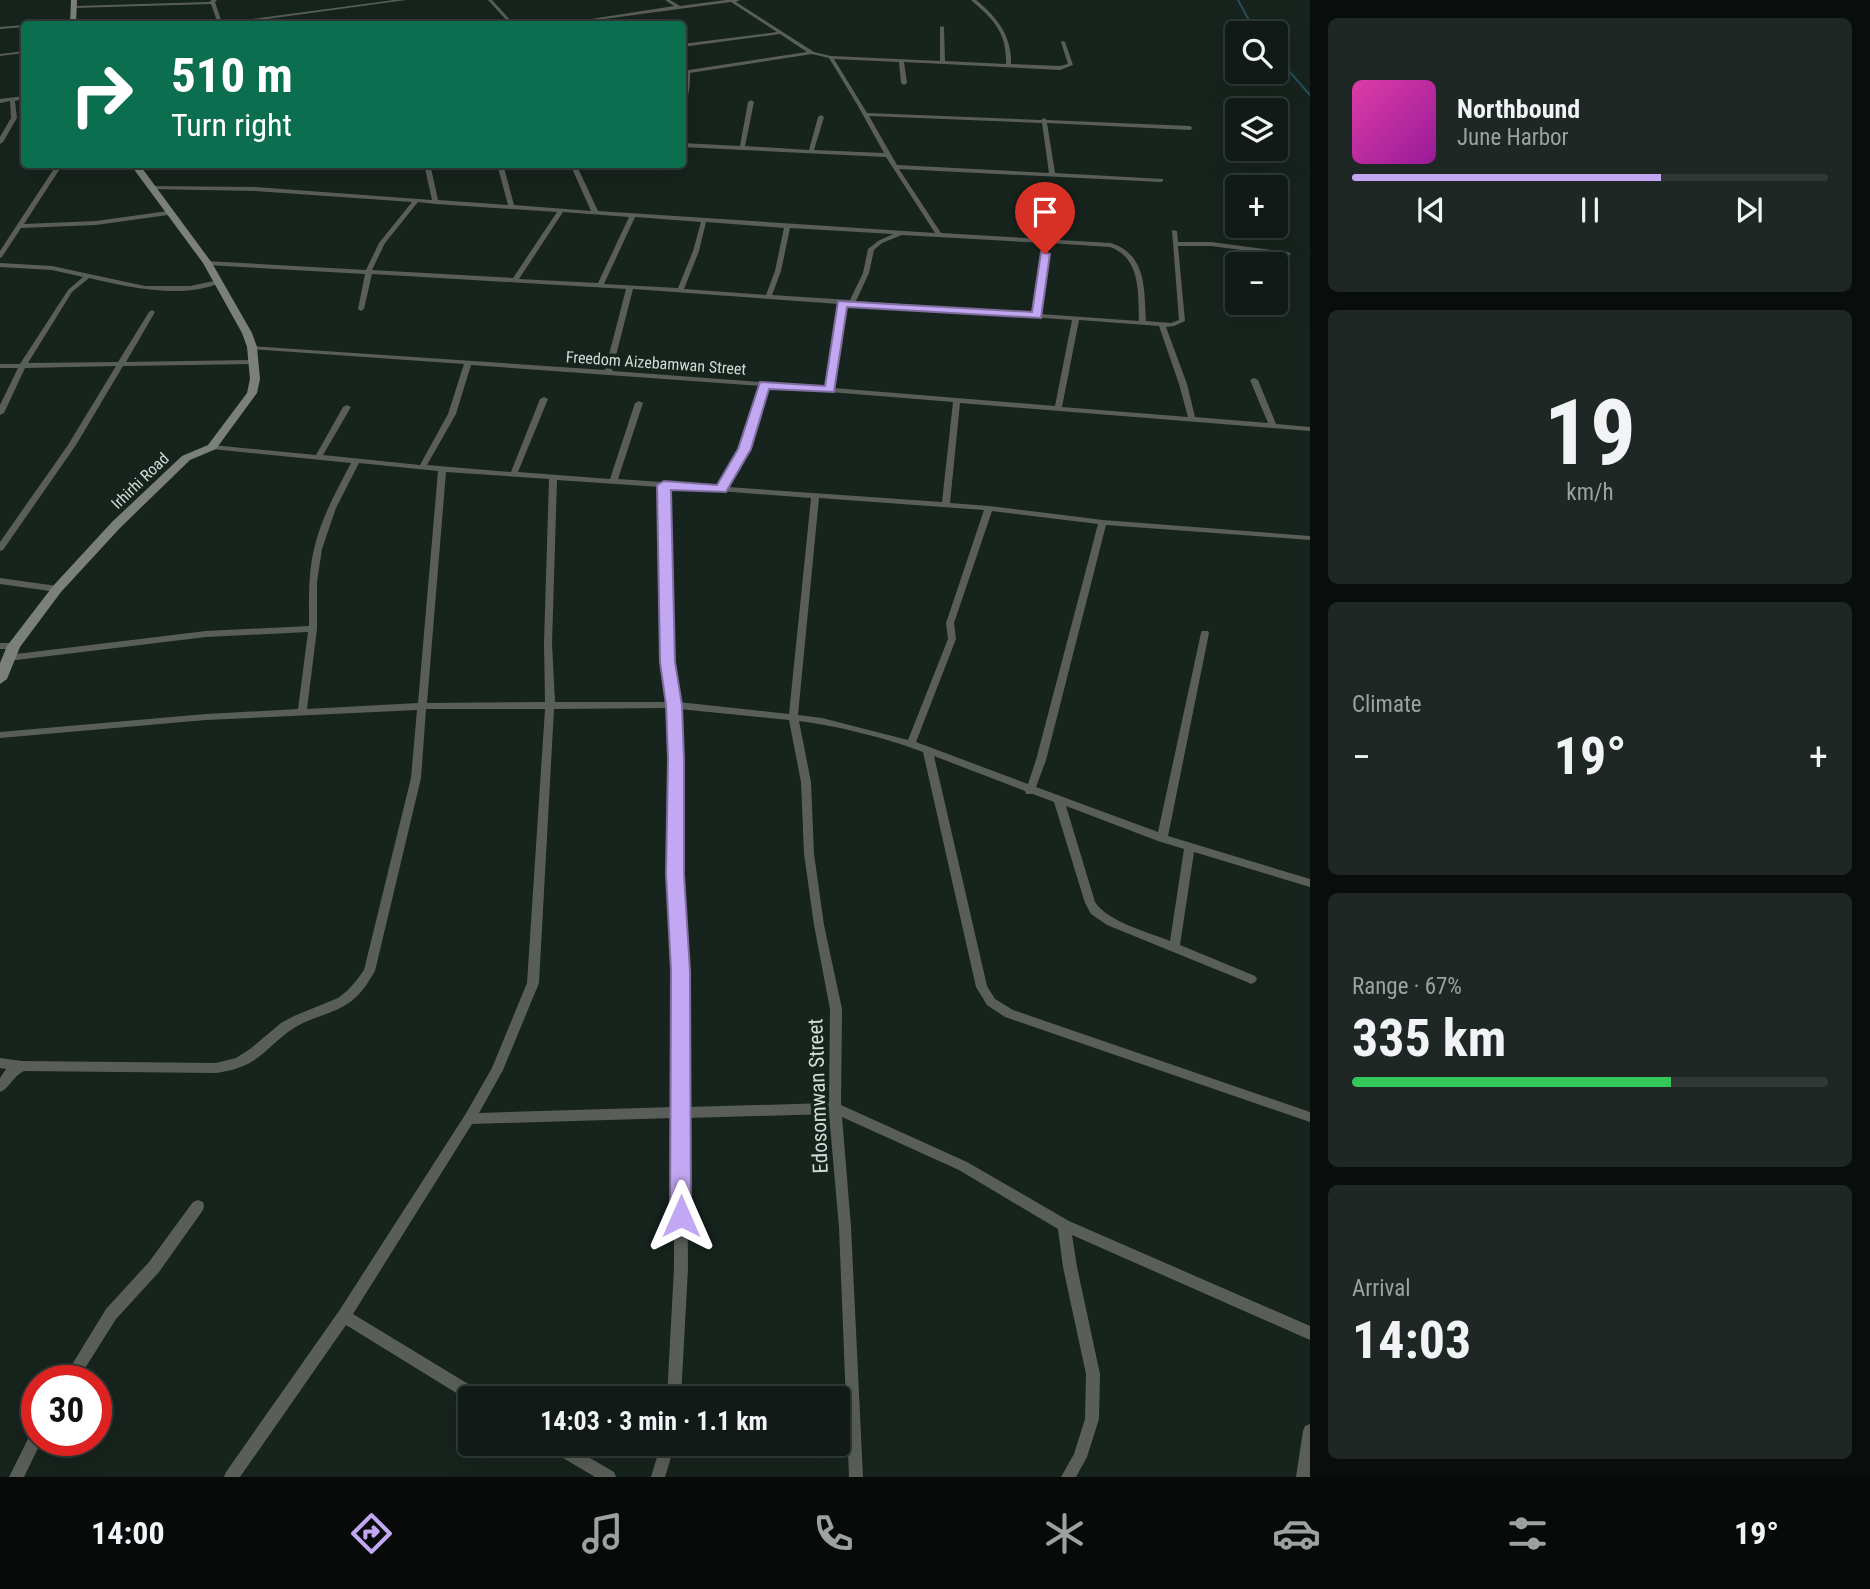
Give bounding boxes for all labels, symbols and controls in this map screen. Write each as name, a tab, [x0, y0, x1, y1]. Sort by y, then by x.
map controls	[1225, 21, 1288, 315]
button: search	[1225, 21, 1288, 84]
text: 510 m	[171, 47, 293, 104]
icon: right	[56, 49, 147, 140]
text: Northbound	[1457, 94, 1580, 124]
button: layers	[1225, 98, 1288, 161]
text: Turn right	[171, 106, 292, 144]
text: June Harbor	[1457, 124, 1569, 151]
button: +	[1225, 175, 1288, 238]
pin	[1015, 182, 1075, 254]
icon: previous	[1412, 191, 1450, 229]
icon: pause	[1571, 191, 1609, 229]
icon: next	[1730, 191, 1768, 229]
icon: arrive	[1026, 193, 1064, 231]
button: −	[1225, 252, 1288, 315]
street label: Freedom Aizebamwan Street	[565, 347, 747, 379]
text: 19	[1544, 380, 1636, 486]
street label: Irhirhi Road	[107, 449, 173, 513]
text: km/h	[1566, 479, 1614, 506]
text: Climate	[1352, 691, 1422, 718]
text: 19°	[1554, 726, 1626, 787]
text: −	[1352, 735, 1371, 779]
text: +	[1809, 735, 1828, 779]
text: Range · 67%	[1352, 973, 1462, 1000]
text: 335 km	[1352, 1008, 1506, 1069]
street label: Edosomwan Street	[803, 1018, 833, 1174]
position arrow	[644, 1179, 718, 1253]
text: Arrival	[1352, 1275, 1411, 1302]
text: 14:03	[1352, 1310, 1471, 1371]
speed limit sign: 30	[21, 1365, 112, 1456]
text: 14:03 · 3 min · 1.1 km	[540, 1406, 768, 1436]
icon: directions	[347, 1509, 396, 1558]
icon: music	[578, 1509, 627, 1558]
icon: phone	[809, 1509, 858, 1558]
icon: climate	[1040, 1509, 1089, 1558]
icon: car	[1272, 1509, 1321, 1558]
icon: filters	[1503, 1509, 1552, 1558]
text: 14:00	[91, 1514, 165, 1552]
text: 19°	[1734, 1514, 1779, 1552]

